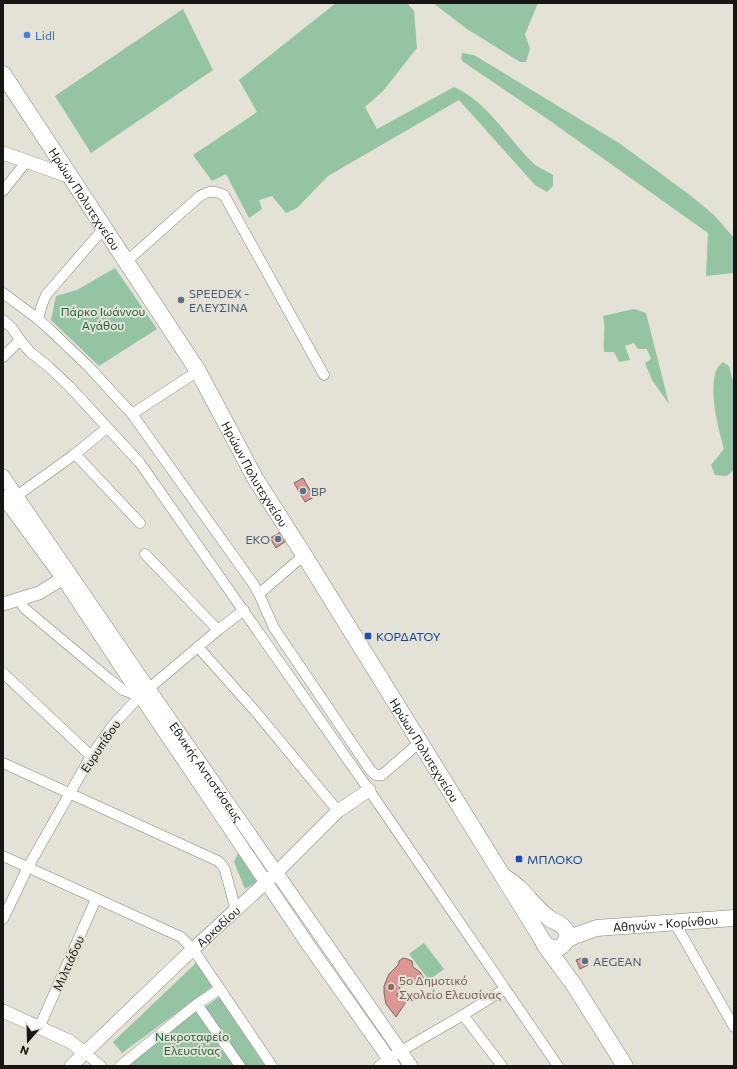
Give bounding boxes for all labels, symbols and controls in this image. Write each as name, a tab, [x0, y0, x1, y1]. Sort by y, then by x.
place label: Lidl	[35, 28, 55, 42]
marker: Lidl	[22, 30, 32, 40]
street label: Ηρώων Πολυτεχνείου	[46, 145, 123, 252]
place label: SPEEDEX - ΕΛΕΥΣΙΝΑ	[189, 286, 249, 314]
marker: SPEEDEX - ΕΛΕΥΣΙΝΑ	[176, 295, 186, 305]
park label: Πάρκο Ιωάννου Αγάθου	[61, 304, 146, 332]
street label: Ηρώων Πολυτεχνείου	[219, 419, 291, 529]
place label: BP	[311, 484, 327, 498]
marker: BP	[298, 486, 308, 496]
place label: EKO	[245, 532, 270, 546]
marker: EKO	[273, 534, 283, 544]
place label: ΚΟΡΔΑΤΟΥ	[376, 629, 441, 643]
marker: ΚΟΡΔΑΤΟΥ	[363, 631, 373, 641]
street label: Ηρώων Πολυτεχνείου	[387, 695, 462, 804]
street label: Ευρυπίδου	[77, 717, 123, 775]
street label: Εθνικής Αντιστάσεως	[167, 719, 246, 824]
place label: ΜΠΛΟΚΟ	[527, 852, 583, 866]
marker: ΜΠΛΟΚΟ	[514, 854, 524, 864]
street label: Αρκαδίου	[193, 903, 243, 949]
street label: Αθηνών - Κορίνθου	[612, 912, 719, 934]
street label: Μιλτιάδου	[50, 933, 86, 993]
place label: AEGEAN	[593, 954, 642, 968]
marker: AEGEAN	[580, 956, 590, 966]
place label: 5ο Δημοτικό Σχολείο Ελευσίνας	[399, 973, 501, 1001]
marker: 5ο Δημοτικό Σχολείο Ελευσίνας	[386, 982, 396, 992]
north arrow	[8, 1021, 48, 1061]
park label: Νεκροταφείο Ελευσίνας	[155, 1029, 229, 1057]
text: N	[18, 1043, 31, 1058]

